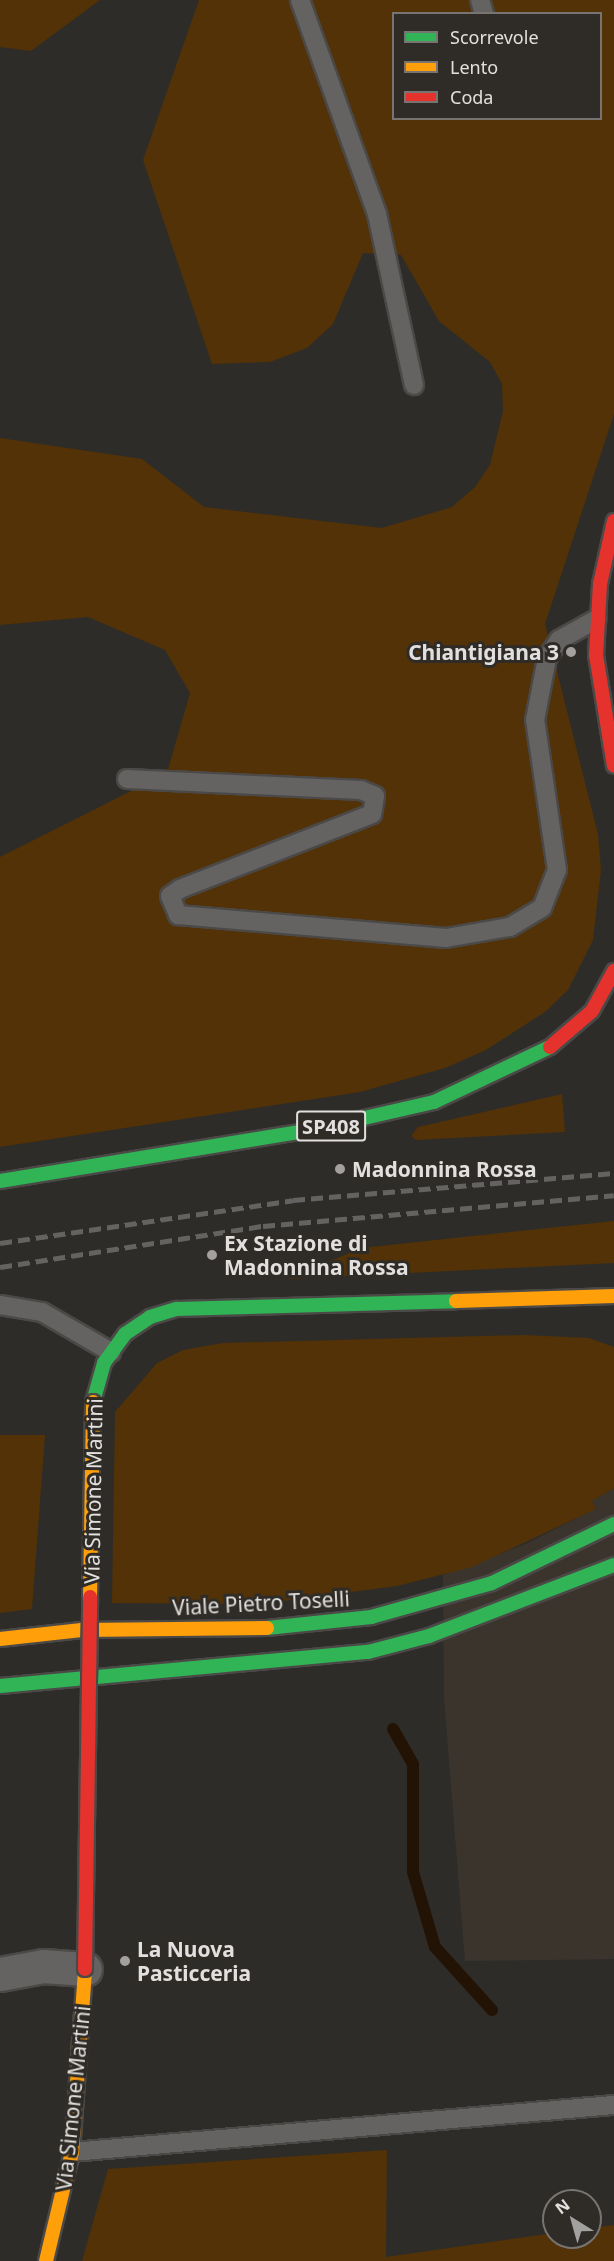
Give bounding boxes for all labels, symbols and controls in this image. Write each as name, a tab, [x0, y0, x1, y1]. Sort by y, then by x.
legend	[392, 12, 602, 120]
text: Scorrevole	[450, 25, 539, 49]
text: Lento	[450, 55, 498, 79]
text: Coda	[450, 85, 493, 109]
place label: Chiantigiana 3	[408, 639, 559, 665]
marker: Chiantigiana 3	[564, 645, 578, 659]
road number: SP408	[295, 1109, 367, 1143]
place label: Madonnina Rossa	[352, 1156, 537, 1182]
marker: Madonnina Rossa	[333, 1162, 347, 1176]
place label: Ex Stazione di Madonnina Rossa	[224, 1230, 409, 1280]
marker: Ex Stazione di Madonnina Rossa	[205, 1248, 219, 1262]
street label: Via Simone Martini	[79, 1398, 107, 1584]
street label: Viale Pietro Toselli	[172, 1586, 350, 1620]
place label: La Nuova Pasticceria	[137, 1936, 251, 1986]
marker: La Nuova Pasticceria	[118, 1954, 132, 1968]
street label: Via Simone Martini	[51, 2004, 95, 2192]
north arrow	[542, 2189, 602, 2249]
text: N	[551, 2194, 574, 2219]

